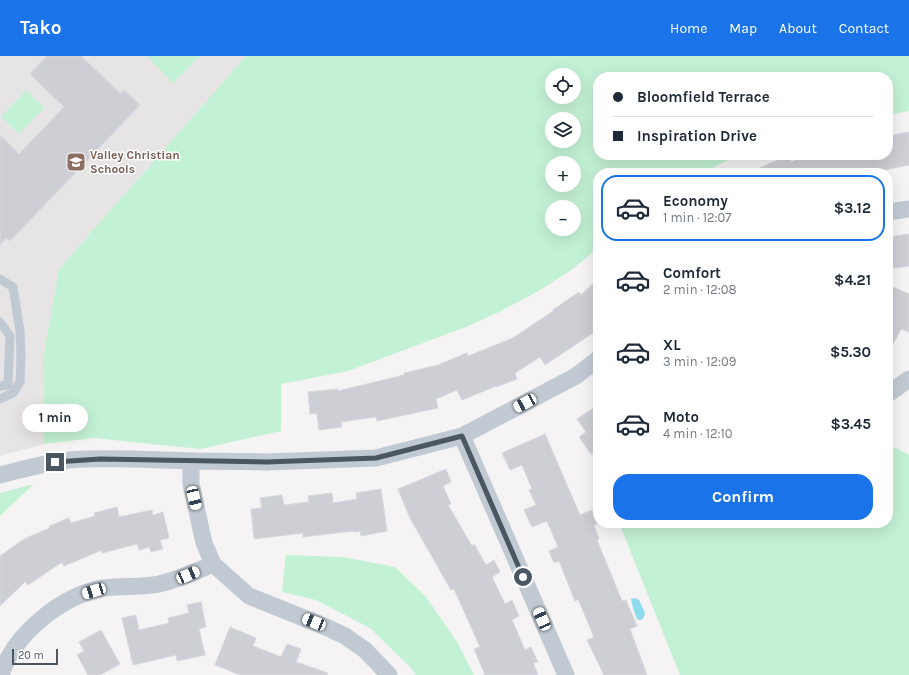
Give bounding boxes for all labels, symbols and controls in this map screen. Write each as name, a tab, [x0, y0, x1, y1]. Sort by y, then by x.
text: Tako	[20, 17, 61, 39]
text: Home	[670, 20, 707, 37]
text: Map	[729, 20, 757, 37]
text: About	[779, 20, 817, 37]
text: Contact	[839, 20, 889, 37]
map controls	[545, 68, 581, 236]
button: locate	[545, 68, 581, 104]
text: Bloomfield Terrace	[637, 88, 770, 106]
button: layers	[545, 112, 581, 148]
text: Inspiration Drive	[637, 127, 757, 145]
place label: Valley Christian Schools	[90, 148, 180, 176]
school or university icon: Valley Christian Schools	[65, 151, 87, 173]
button: +	[545, 156, 581, 192]
icon: car	[615, 190, 651, 226]
text: Economy	[663, 192, 728, 210]
text: $3.12	[834, 199, 871, 217]
button: −	[545, 200, 581, 236]
text: 1 min · 12:07	[663, 210, 731, 225]
icon: car	[615, 262, 651, 298]
text: Comfort	[663, 264, 721, 282]
text: $4.21	[834, 271, 871, 289]
text: 2 min · 12:08	[663, 282, 737, 297]
icon: car	[615, 334, 651, 370]
text: XL	[663, 336, 681, 354]
text: $5.30	[830, 343, 871, 361]
text: 3 min · 12:09	[663, 354, 736, 369]
car	[512, 392, 538, 414]
callout: 1 min	[22, 404, 88, 432]
icon: car	[615, 406, 651, 442]
text: Moto	[663, 408, 699, 426]
text: 1 min	[39, 410, 71, 425]
text: $3.45	[830, 415, 871, 433]
text: 4 min · 12:10	[663, 426, 733, 441]
route end	[46, 453, 64, 471]
button: Confirm	[613, 474, 873, 520]
car	[185, 485, 203, 511]
car	[175, 565, 201, 585]
route start	[514, 568, 532, 586]
car	[81, 582, 107, 600]
car	[532, 606, 552, 632]
car	[301, 612, 327, 632]
scale bar	[12, 647, 58, 666]
text: 20 m	[18, 649, 44, 662]

